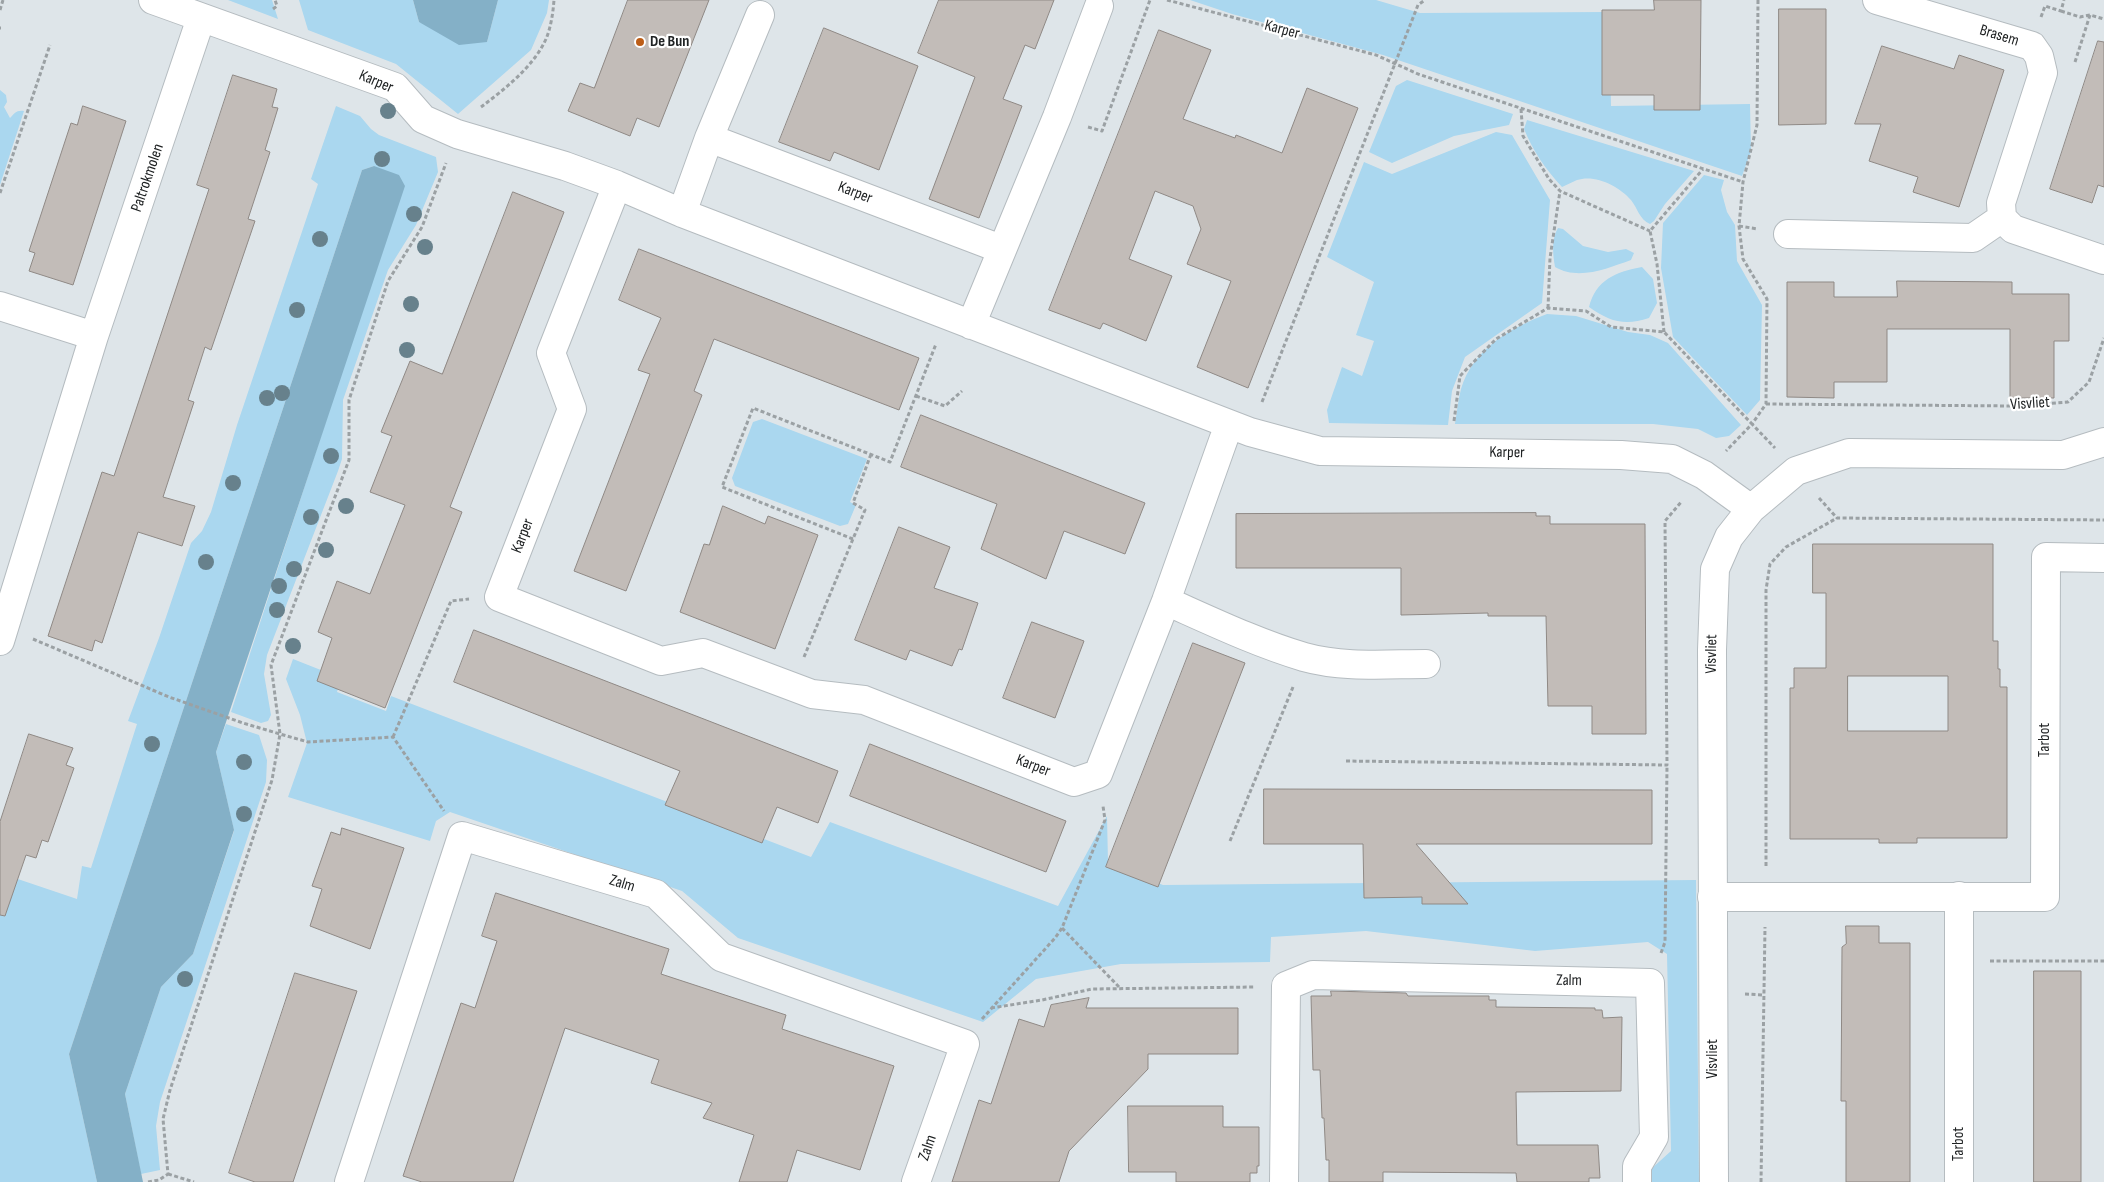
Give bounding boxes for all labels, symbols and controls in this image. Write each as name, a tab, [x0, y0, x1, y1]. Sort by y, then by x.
street label: Karper	[1262, 16, 1302, 44]
street label: Brasem	[1977, 21, 2021, 51]
place label: De Bun	[650, 32, 689, 52]
marker: De Bun	[634, 36, 646, 48]
street label: Karper	[356, 66, 396, 98]
street label: Paltrokmolen	[127, 141, 169, 215]
street label: Karper	[835, 178, 875, 208]
street label: Visvliet	[2010, 393, 2050, 415]
street label: Karper	[1489, 443, 1525, 463]
street label: Karper	[508, 516, 538, 556]
street label: Visvliet	[1702, 634, 1722, 674]
street label: Tarbot	[2035, 723, 2055, 757]
street label: Karper	[1013, 751, 1053, 781]
street label: Zalm	[607, 871, 637, 897]
street label: Zalm	[1556, 971, 1582, 991]
street label: Visvliet	[1703, 1039, 1723, 1079]
street label: Tarbot	[1949, 1127, 1969, 1161]
street label: Zalm	[915, 1133, 941, 1163]

